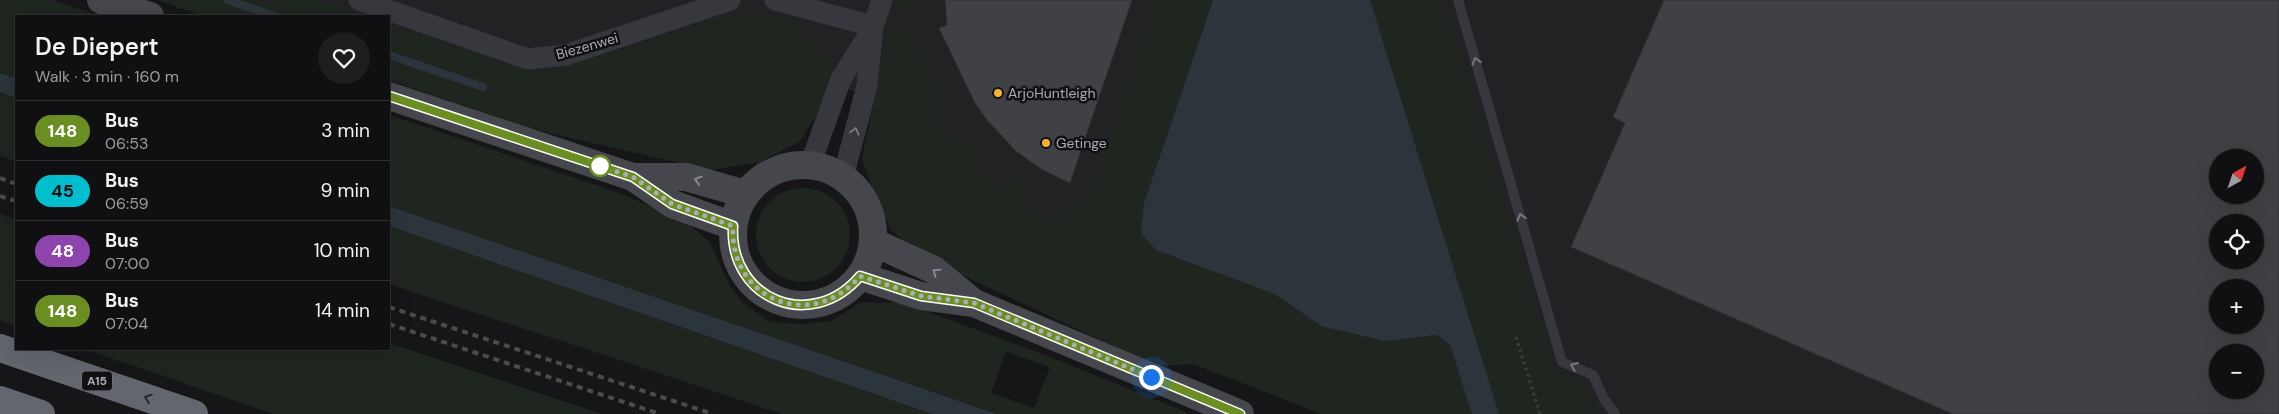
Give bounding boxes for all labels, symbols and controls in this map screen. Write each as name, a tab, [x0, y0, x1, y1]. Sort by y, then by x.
street label: Biezenwei	[554, 29, 620, 63]
text: De Diepert	[35, 31, 159, 62]
button: heart	[318, 32, 370, 84]
one-way arrow	[1471, 58, 1481, 66]
text: Walk · 3 min · 160 m	[35, 66, 179, 87]
place label: ArjoHuntleigh	[1008, 84, 1096, 102]
marker: ArjoHuntleigh	[992, 87, 1004, 99]
text: Bus	[105, 108, 139, 133]
text: 3 min	[321, 118, 370, 143]
text: 148	[48, 119, 77, 143]
one-way arrow	[849, 127, 860, 136]
text: 06:53	[105, 133, 148, 154]
place label: Getinge	[1056, 134, 1107, 152]
marker: Getinge	[1040, 137, 1052, 149]
north arrow	[2209, 149, 2264, 204]
map controls	[2209, 149, 2264, 399]
unlabelled marker	[589, 155, 611, 177]
text: Bus	[105, 168, 139, 193]
one-way arrow	[695, 176, 703, 186]
text: 9 min	[321, 178, 370, 203]
text: 45	[51, 179, 74, 203]
text: 06:59	[105, 193, 149, 214]
one-way arrow	[1516, 214, 1526, 222]
button: locate	[2209, 214, 2264, 269]
text: Bus	[105, 228, 139, 253]
text: 10 min	[314, 238, 370, 263]
text: 48	[51, 239, 74, 263]
text: 07:00	[105, 253, 149, 274]
one-way arrow	[932, 269, 942, 278]
button: +	[2209, 279, 2264, 334]
text: Bus	[105, 288, 139, 313]
text: 14 min	[315, 298, 370, 323]
text: 148	[48, 299, 77, 323]
text: 07:04	[105, 313, 148, 334]
button: −	[2209, 344, 2264, 399]
one-way arrow	[1570, 362, 1579, 373]
your location	[1139, 365, 1164, 390]
road number: A15	[82, 372, 112, 391]
one-way arrow	[144, 394, 152, 404]

